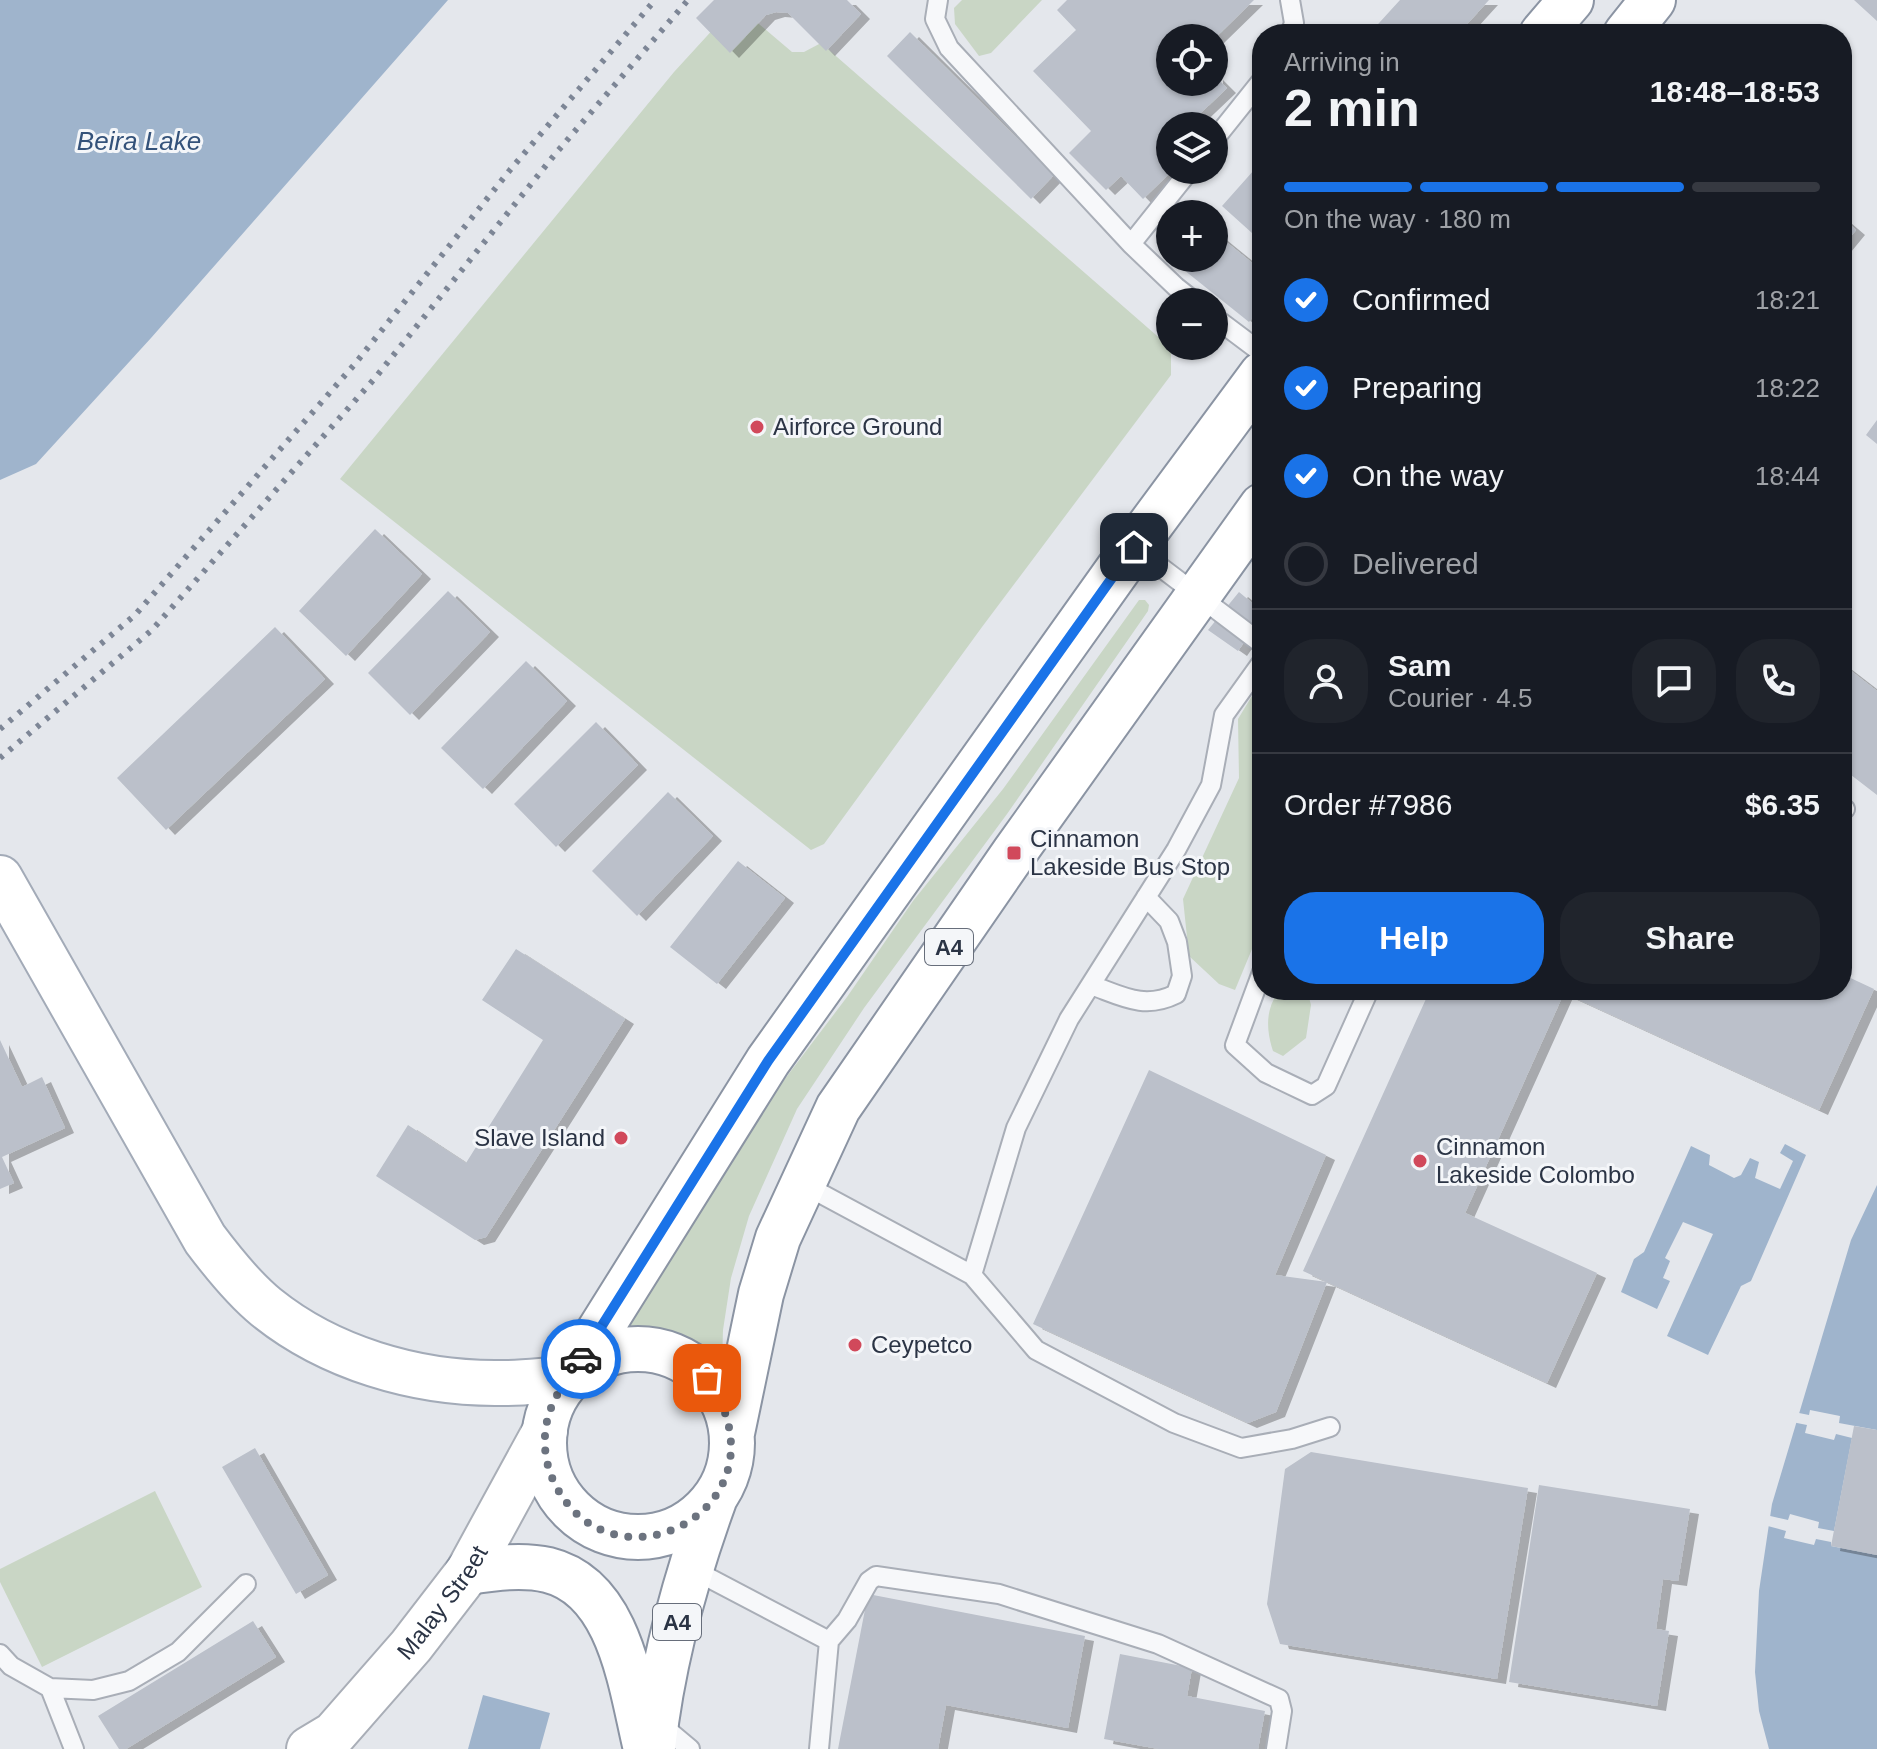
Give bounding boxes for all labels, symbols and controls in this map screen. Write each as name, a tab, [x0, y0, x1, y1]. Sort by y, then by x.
map controls	[1156, 24, 1228, 360]
button: locate	[1156, 24, 1228, 96]
text: Arriving in	[1284, 47, 1400, 77]
text: 18:48–18:53	[1650, 75, 1820, 108]
text: 2 min	[1284, 79, 1420, 137]
button: layers	[1156, 112, 1228, 184]
water label: Beira Lake	[77, 126, 201, 156]
button: +	[1156, 200, 1228, 272]
text: On the way · 180 m	[1284, 204, 1511, 234]
icon: check	[1284, 278, 1328, 322]
text: Confirmed	[1352, 283, 1490, 316]
text: 18:21	[1755, 285, 1820, 315]
button: −	[1156, 288, 1228, 360]
icon: check	[1284, 366, 1328, 410]
text: Preparing	[1352, 371, 1482, 404]
text: 18:22	[1755, 373, 1820, 403]
place label: Airforce Ground	[773, 413, 942, 440]
marker: Airforce Ground	[748, 418, 766, 436]
icon: check	[1284, 454, 1328, 498]
text: On the way	[1352, 459, 1504, 492]
text: 18:44	[1755, 461, 1820, 491]
pin	[1100, 513, 1168, 581]
icon: home	[1112, 525, 1156, 569]
text: Delivered	[1352, 547, 1479, 580]
button: person	[1284, 639, 1368, 723]
button: chat	[1632, 639, 1716, 723]
button: phone	[1736, 639, 1820, 723]
text: Sam	[1388, 649, 1451, 682]
text: Courier · 4.5	[1388, 683, 1533, 713]
text: Order #7986	[1284, 788, 1452, 821]
text: $6.35	[1745, 788, 1820, 821]
place label: Cinnamon Lakeside Bus Stop	[1030, 825, 1230, 880]
marker: Cinnamon Lakeside Bus Stop	[1005, 844, 1023, 862]
button: Help	[1284, 892, 1544, 984]
button: Share	[1560, 892, 1820, 984]
road number: A4	[925, 929, 973, 965]
place label: Slave Island	[474, 1124, 605, 1151]
marker: Slave Island	[612, 1129, 630, 1147]
place label: Cinnamon Lakeside Colombo	[1436, 1133, 1635, 1188]
marker: Cinnamon Lakeside Colombo	[1411, 1152, 1429, 1170]
courier	[541, 1319, 621, 1399]
place label: Ceypetco	[871, 1331, 972, 1358]
marker: Ceypetco	[846, 1336, 864, 1354]
icon: car	[559, 1337, 603, 1381]
pin	[673, 1344, 741, 1412]
icon: bag	[685, 1356, 729, 1400]
street label: Malay Street	[392, 1541, 493, 1665]
road number: A4	[653, 1604, 701, 1640]

